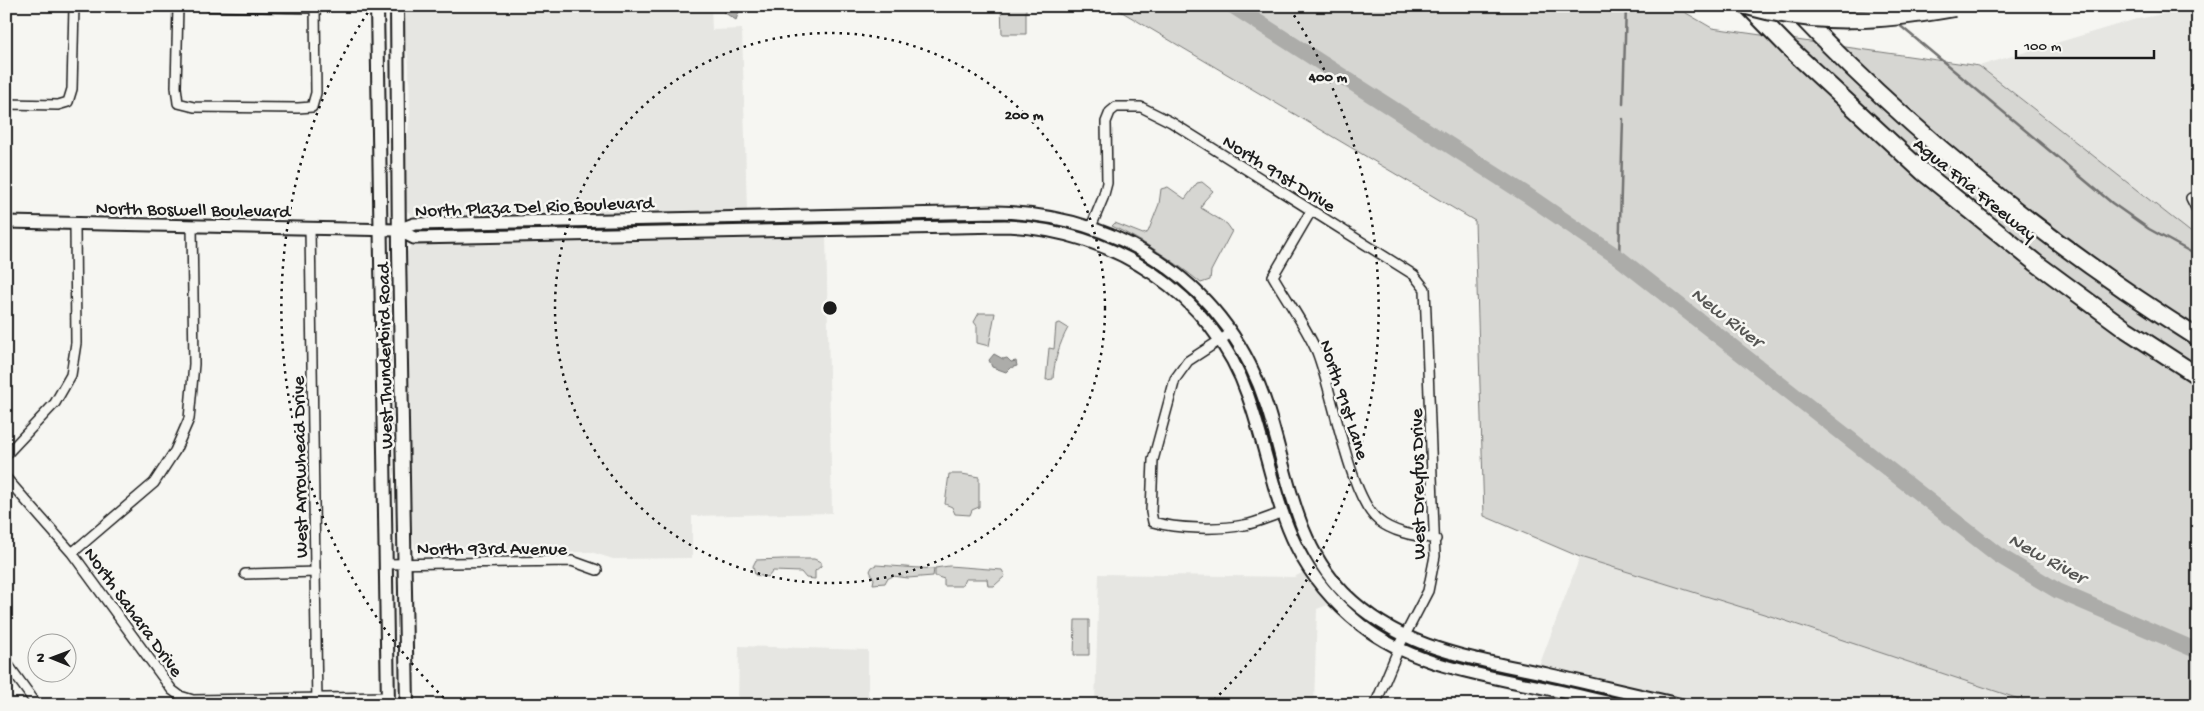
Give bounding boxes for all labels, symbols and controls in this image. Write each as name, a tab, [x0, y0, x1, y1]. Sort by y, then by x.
scale bar	[2016, 28, 2154, 60]
text: 100 m	[2023, 38, 2062, 56]
text: 400 m	[1308, 69, 1348, 87]
text: 200 m	[1005, 107, 1044, 125]
street label: North 91st Drive	[1217, 131, 1339, 219]
street label: Agua Fria Freeway	[1907, 134, 2041, 248]
street label: North Plaza Del Rio Boulevard	[414, 193, 656, 224]
street label: North Boswell Boulevard	[95, 198, 292, 225]
street label: West Thunderbird Road	[373, 261, 400, 449]
water label: New River	[1685, 284, 1769, 356]
centre of rings	[821, 299, 839, 317]
street label: North 91st Lane	[1313, 337, 1373, 463]
street label: West Arrowhead Drive	[288, 376, 315, 558]
street label: West Dreyfus Drive	[1407, 408, 1432, 560]
water label: New River	[2004, 529, 2092, 593]
street label: North 93rd Avenue	[417, 539, 567, 562]
street label: North Sahara Drive	[77, 544, 187, 683]
north arrow	[28, 634, 78, 684]
text: N	[33, 653, 50, 663]

